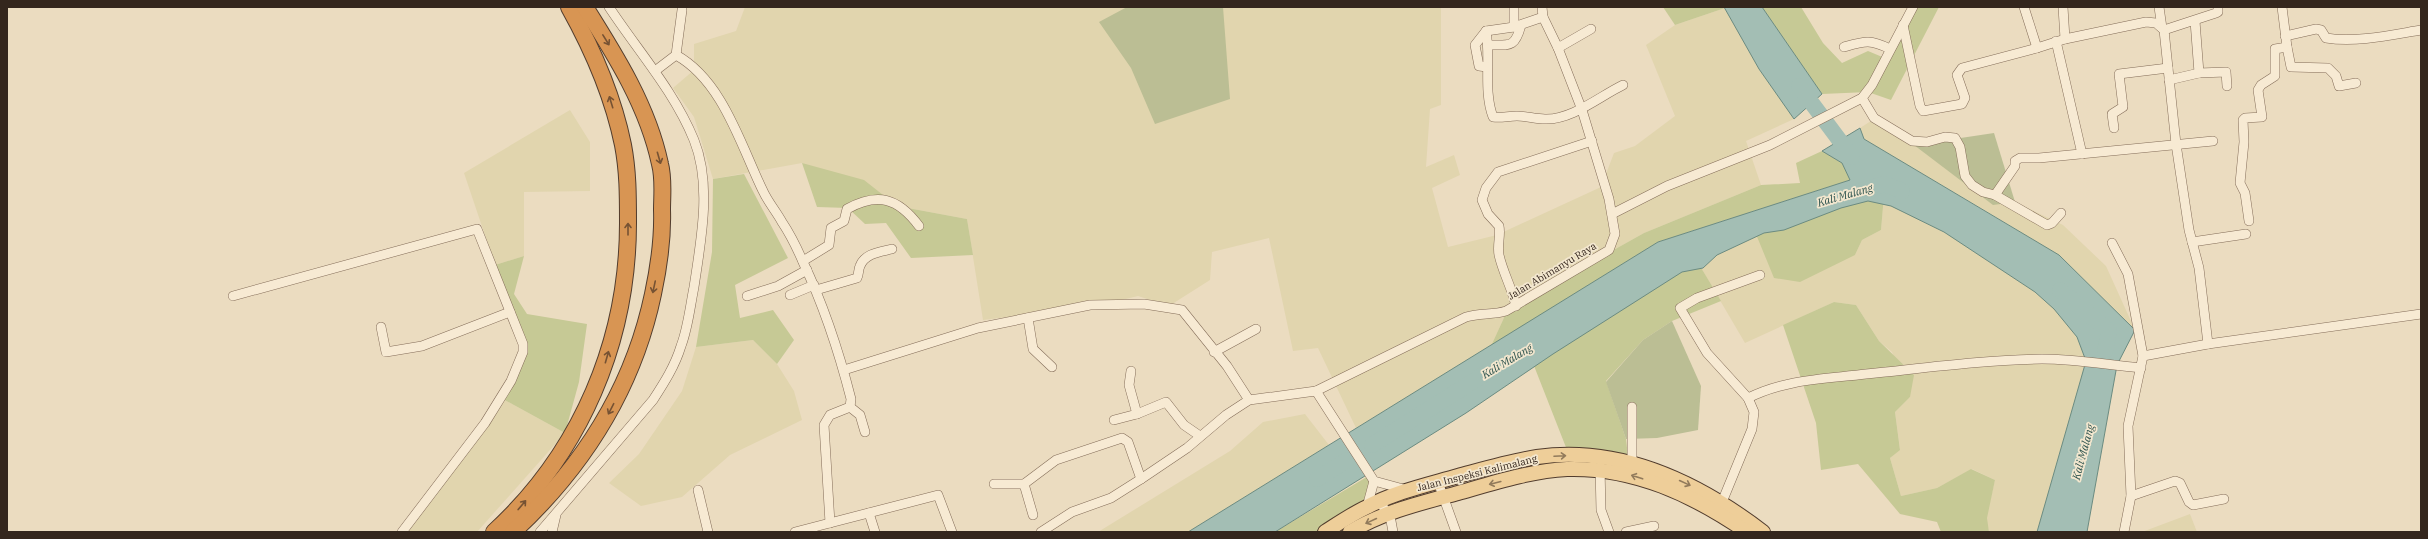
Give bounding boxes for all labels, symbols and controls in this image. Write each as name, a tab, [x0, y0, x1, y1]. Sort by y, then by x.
one-way arrow	[602, 34, 610, 45]
one-way arrow	[607, 95, 614, 108]
one-way arrow	[656, 152, 663, 165]
water label: Kali Malang	[1815, 180, 1875, 210]
one-way arrow	[624, 223, 632, 236]
street label: Jalan Abimanyu Raya	[1505, 239, 1599, 303]
one-way arrow	[650, 280, 658, 293]
water label: Kali Malang	[1478, 340, 1536, 382]
one-way arrow	[604, 351, 611, 364]
one-way arrow	[607, 403, 614, 415]
water label: Kali Malang	[2069, 422, 2097, 482]
street label: Jalan Inspeksi Kalimalang	[1416, 452, 1539, 494]
one-way arrow	[1553, 452, 1566, 459]
one-way arrow	[1631, 473, 1644, 480]
one-way arrow	[1489, 480, 1502, 487]
one-way arrow	[1679, 480, 1691, 487]
one-way arrow	[517, 500, 526, 510]
one-way arrow	[1366, 518, 1378, 525]

